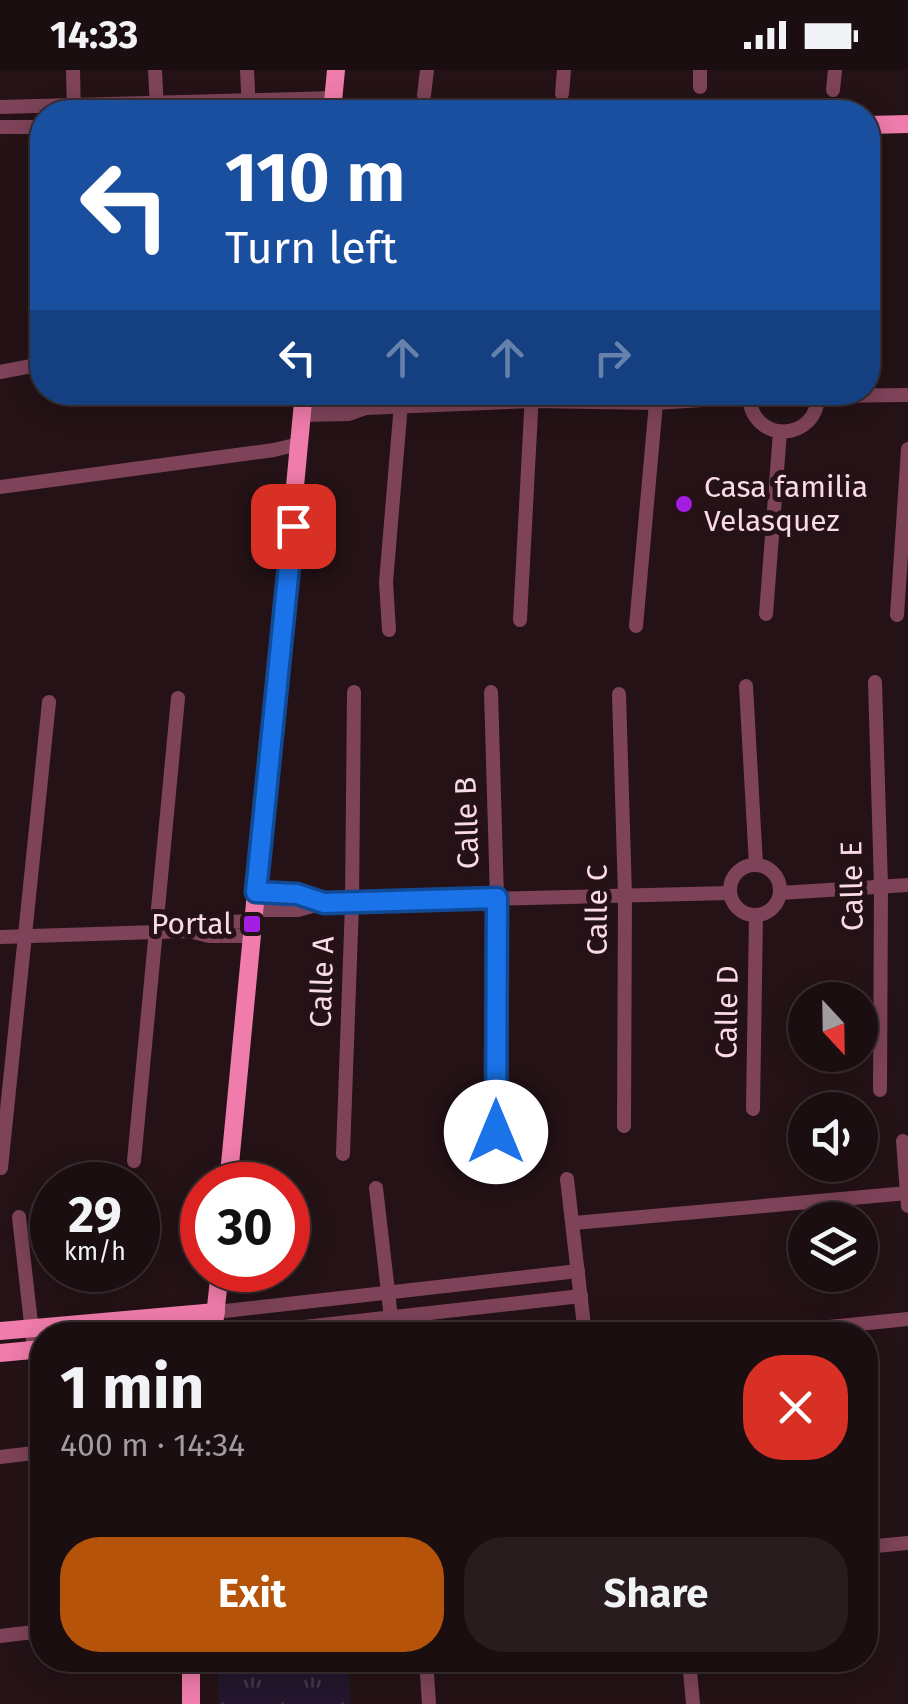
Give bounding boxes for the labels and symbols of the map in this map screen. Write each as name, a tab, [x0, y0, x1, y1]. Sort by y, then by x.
place label: Casa familia Velasquez	[704, 469, 868, 539]
pin	[251, 484, 336, 569]
marker: Casa familia Velasquez	[673, 493, 695, 515]
street label: Calle B	[447, 776, 487, 870]
street label: Calle E	[833, 841, 871, 931]
street label: Calle C	[579, 864, 615, 956]
place label: Portal	[151, 906, 232, 942]
marker: Portal	[241, 913, 263, 935]
street label: Calle A	[302, 935, 342, 1028]
street label: Calle D	[708, 965, 746, 1059]
north arrow	[788, 982, 878, 1072]
position arrow	[444, 1080, 548, 1184]
speed limit sign: 30	[180, 1162, 310, 1292]

